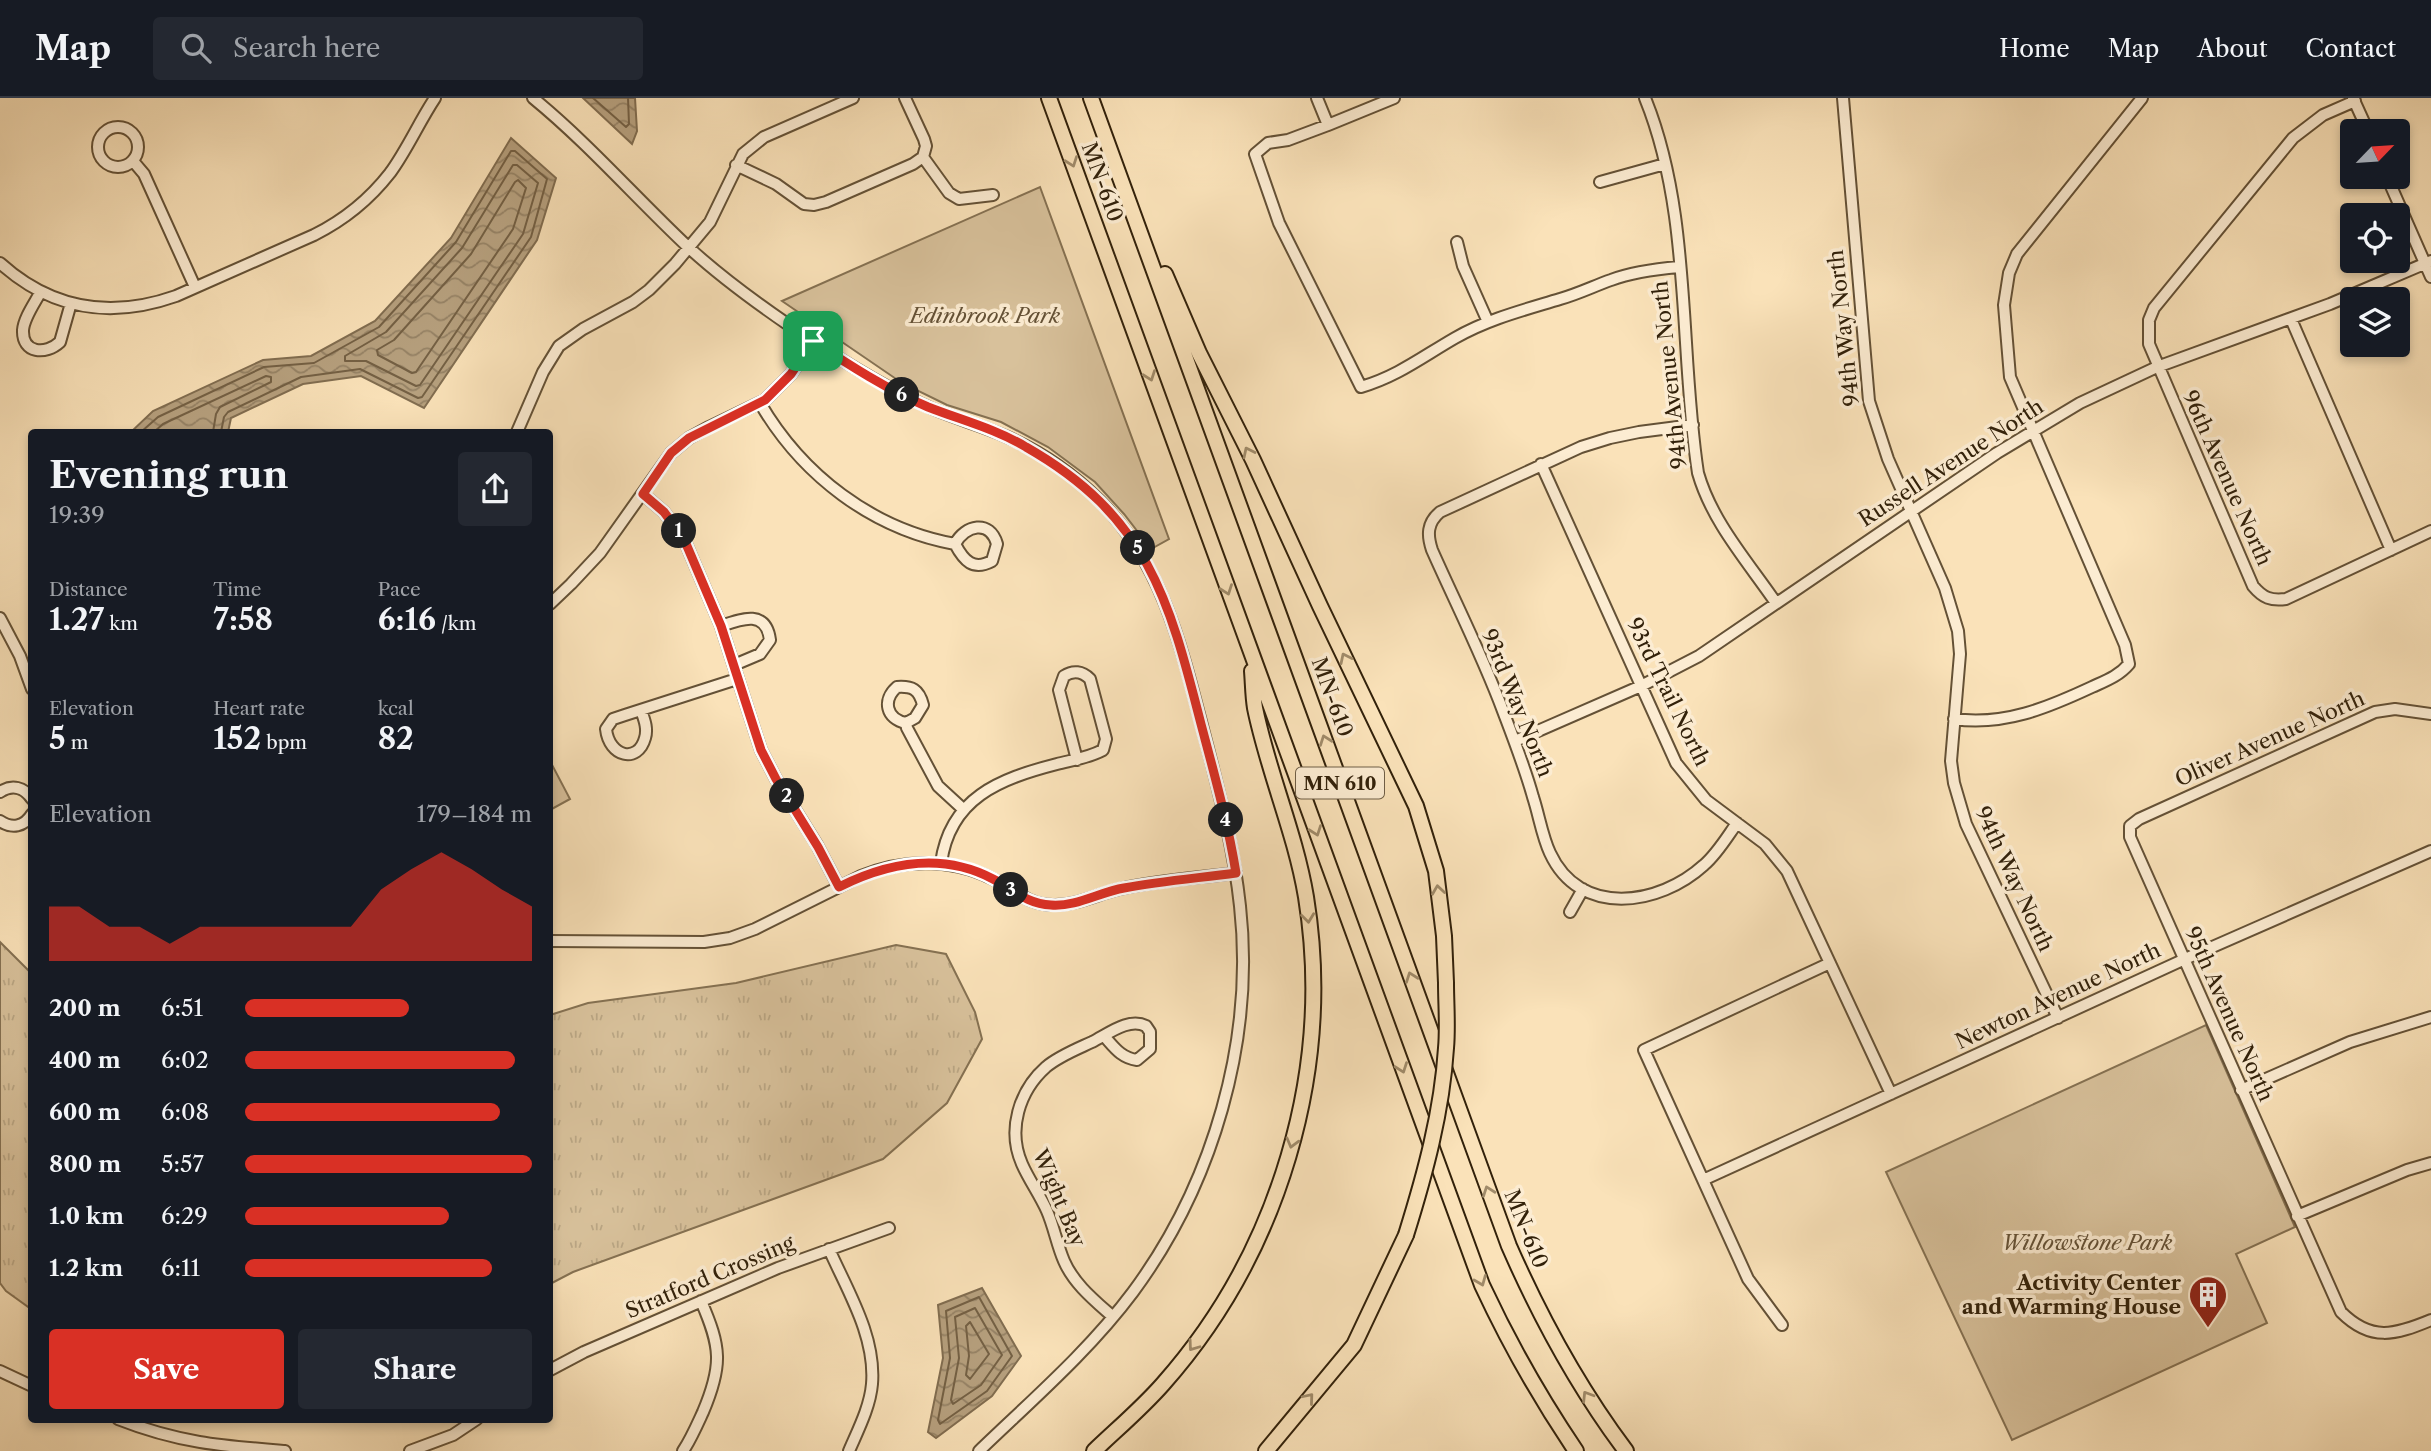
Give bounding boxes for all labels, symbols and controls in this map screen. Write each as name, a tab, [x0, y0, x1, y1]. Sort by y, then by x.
search box	[153, 17, 643, 80]
text: Map	[35, 28, 111, 69]
icon: search	[177, 29, 215, 67]
text: Search here	[233, 32, 380, 64]
text: Home	[1999, 34, 2070, 63]
text: Map	[2108, 34, 2159, 63]
text: About	[2197, 34, 2268, 63]
text: Contact	[2306, 34, 2396, 63]
north arrow	[2340, 119, 2410, 189]
map controls	[2340, 119, 2410, 357]
street label: MN-610	[1077, 139, 1128, 225]
one-way arrow	[1064, 156, 1078, 168]
button: locate	[2340, 203, 2410, 273]
street label: 94th Way North	[1823, 249, 1864, 408]
street label: 94th Avenue North	[1647, 280, 1692, 470]
button: layers	[2340, 287, 2410, 357]
park label: Edinbrook Park	[908, 303, 1060, 328]
pin	[783, 311, 843, 371]
icon: arrive	[794, 322, 832, 360]
one-way arrow	[1142, 369, 1156, 381]
pin: 6	[884, 378, 920, 412]
text: 6	[896, 383, 907, 406]
street label: 96th Avenue North	[2178, 386, 2277, 569]
street label: Russell Avenue North	[1854, 394, 2048, 532]
one-way arrow	[1243, 447, 1257, 459]
text: Evening run	[49, 451, 289, 498]
button: share	[458, 452, 532, 526]
text: 19:39	[49, 501, 105, 529]
pin: 1	[662, 514, 696, 548]
text: 1	[674, 519, 683, 542]
pin: 5	[1120, 531, 1156, 566]
text: 5	[1132, 536, 1143, 559]
text: Distance	[49, 578, 128, 601]
text: Time	[213, 578, 261, 601]
text: Pace	[378, 578, 421, 601]
one-way arrow	[1219, 583, 1233, 595]
text: 1.27	[49, 601, 104, 638]
text: 7:58	[213, 601, 273, 638]
text: 6:16	[378, 601, 436, 638]
text: km	[104, 612, 138, 635]
text: /km	[436, 612, 477, 635]
street label: 93rd Trail North	[1622, 614, 1715, 770]
street label: 93rd Way North	[1476, 625, 1559, 780]
one-way arrow	[1339, 653, 1353, 665]
street label: MN-610	[1307, 654, 1358, 740]
street label: Oliver Avenue North	[2171, 685, 2368, 792]
text: Elevation	[49, 697, 134, 720]
text: Heart rate	[213, 697, 305, 720]
text: kcal	[378, 697, 414, 720]
text: 5	[49, 720, 66, 757]
text: 152	[213, 720, 261, 757]
text: 82	[378, 720, 414, 757]
text: m	[66, 731, 88, 754]
text: bpm	[261, 731, 307, 754]
one-way arrow	[1319, 735, 1333, 747]
road number: MN 610	[1296, 768, 1384, 798]
pin: 2	[770, 778, 804, 814]
text: 2	[781, 784, 792, 807]
text: Elevation	[49, 800, 152, 828]
text: 179–184 m	[417, 800, 532, 828]
pin: 4	[1208, 802, 1244, 838]
street label: 94th Way North	[1970, 802, 2059, 955]
text: 4	[1220, 808, 1231, 831]
one-way arrow	[1307, 825, 1321, 837]
pin: 3	[993, 872, 1028, 908]
text: 3	[1005, 878, 1016, 901]
one-way arrow	[1431, 884, 1446, 896]
one-way arrow	[1301, 912, 1316, 923]
street label: 95th Avenue North	[2180, 923, 2279, 1105]
street label: Newton Avenue North	[1951, 937, 2164, 1054]
one-way arrow	[1405, 972, 1419, 984]
text: 200 m	[49, 994, 121, 1022]
text: 6:51	[161, 994, 203, 1022]
text: 400 m	[49, 1046, 121, 1074]
text: 6:02	[161, 1046, 209, 1074]
one-way arrow	[1393, 1062, 1407, 1074]
text: 600 m	[49, 1098, 121, 1126]
text: 6:08	[161, 1098, 209, 1126]
one-way arrow	[1286, 1137, 1300, 1149]
street label: Wight Bay	[1027, 1144, 1091, 1251]
text: 800 m	[49, 1150, 121, 1178]
text: 5:57	[161, 1150, 204, 1178]
one-way arrow	[1483, 1186, 1497, 1198]
street label: MN-610	[1499, 1186, 1554, 1272]
text: 1.0 km	[49, 1202, 124, 1230]
text: 6:29	[161, 1202, 208, 1230]
street label: Stratford Crossing	[622, 1229, 799, 1323]
park label: Willowstone Park	[2002, 1230, 2172, 1255]
text: 1.2 km	[49, 1254, 123, 1282]
text: 6:11	[161, 1254, 200, 1282]
place label: Activity Center and Warming House	[1962, 1270, 2182, 1319]
building icon: Activity Center and Warming House	[2187, 1274, 2229, 1329]
one-way arrow	[1472, 1275, 1486, 1287]
button: Save	[49, 1329, 284, 1409]
button: Share	[298, 1329, 532, 1409]
one-way arrow	[1189, 1338, 1201, 1351]
one-way arrow	[1582, 1390, 1595, 1403]
one-way arrow	[1301, 1394, 1314, 1406]

